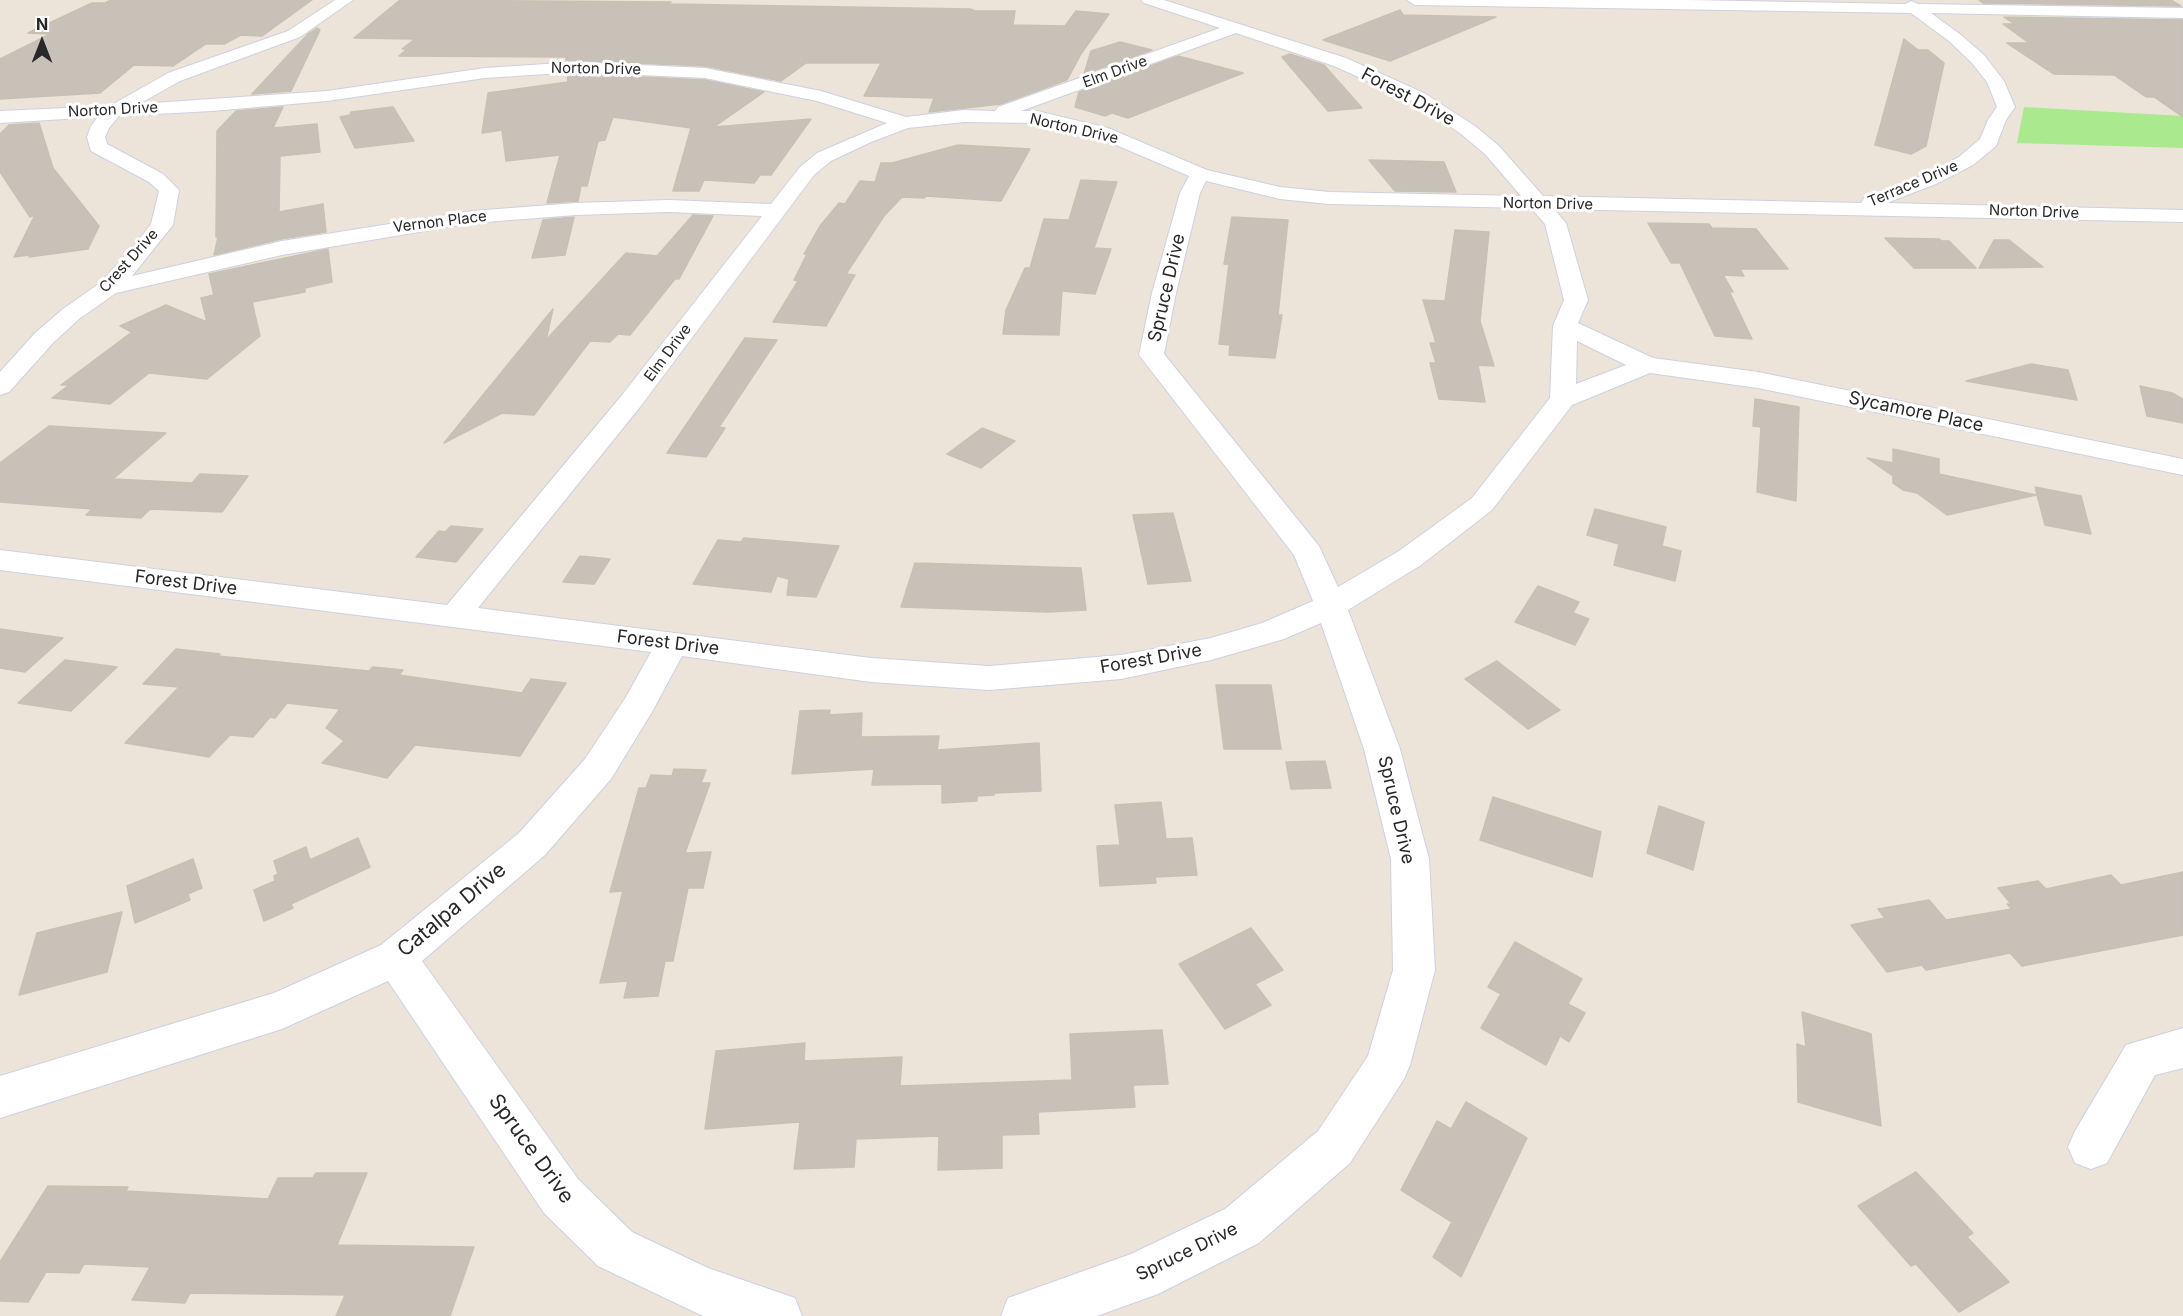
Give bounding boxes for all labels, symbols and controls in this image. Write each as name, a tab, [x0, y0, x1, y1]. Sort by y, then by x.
north arrow	[12, 12, 72, 72]
text: N	[36, 14, 48, 34]
street label: Elm Drive	[1080, 52, 1150, 92]
street label: Norton Drive	[551, 59, 641, 79]
street label: Forest Drive	[1358, 63, 1458, 131]
street label: Norton Drive	[67, 99, 159, 121]
street label: Norton Drive	[1028, 110, 1120, 148]
street label: Terrace Drive	[1865, 157, 1961, 211]
street label: Norton Drive	[1503, 194, 1593, 214]
street label: Norton Drive	[1989, 201, 2079, 223]
street label: Vernon Place	[392, 207, 488, 237]
street label: Crest Drive	[96, 225, 162, 297]
street label: Spruce Drive	[1144, 232, 1190, 344]
street label: Elm Drive	[641, 321, 695, 385]
street label: Sycamore Place	[1847, 387, 1985, 437]
street label: Forest Drive	[134, 566, 238, 600]
street label: Forest Drive	[616, 626, 720, 660]
street label: Forest Drive	[1099, 639, 1203, 679]
street label: Spruce Drive	[1373, 754, 1419, 866]
street label: Catalpa Drive	[393, 857, 511, 963]
street label: Spruce Drive	[483, 1089, 579, 1209]
street label: Spruce Drive	[1133, 1218, 1241, 1286]

